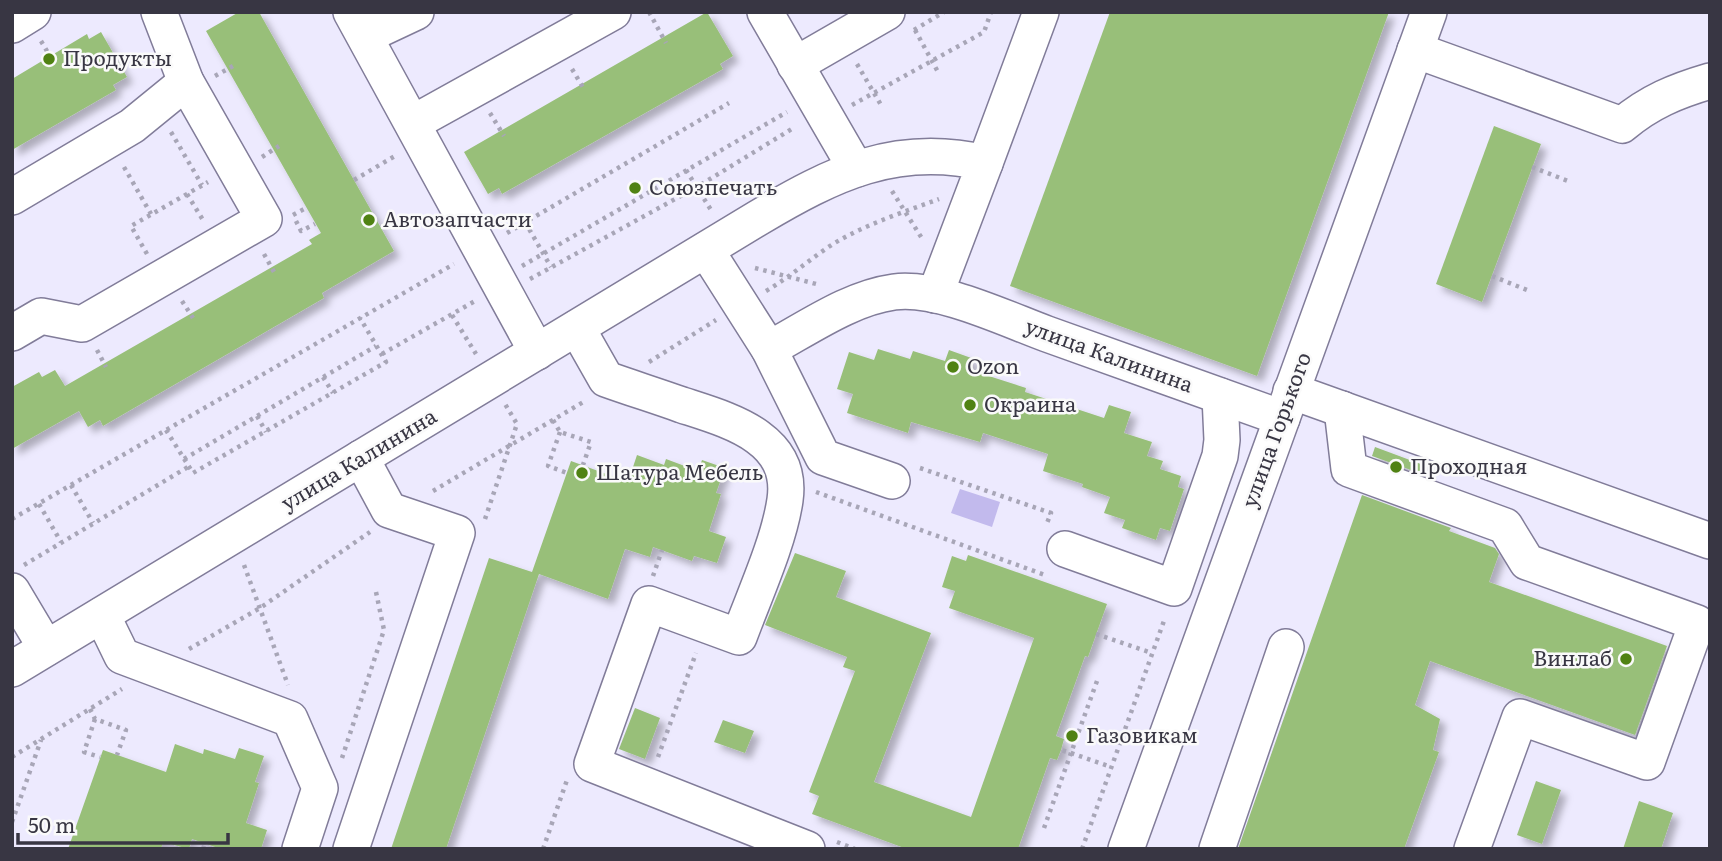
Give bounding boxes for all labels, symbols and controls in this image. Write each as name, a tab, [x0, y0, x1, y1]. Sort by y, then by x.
place label: Продукты	[63, 41, 172, 72]
marker: Продукты	[41, 51, 57, 67]
place label: Союзпечать	[649, 170, 777, 201]
marker: Союзпечать	[627, 180, 643, 196]
place label: Автозапчасти	[383, 202, 532, 233]
marker: Автозапчасти	[361, 212, 377, 228]
street label: улица Калинина	[1021, 309, 1199, 399]
street label: улица Горького	[1232, 347, 1317, 511]
place label: Ozon	[967, 349, 1019, 380]
marker: Ozon	[945, 359, 961, 375]
place label: Окраина	[984, 387, 1077, 418]
marker: Окраина	[962, 397, 978, 413]
street label: улица Калинина	[274, 399, 442, 517]
place label: Проходная	[1410, 449, 1527, 480]
place label: Шатура Мебель	[596, 455, 763, 486]
marker: Проходная	[1388, 459, 1404, 475]
marker: Шатура Мебель	[574, 465, 590, 481]
place label: Винлаб	[1533, 641, 1612, 672]
marker: Винлаб	[1618, 651, 1634, 667]
place label: Газовикам	[1086, 718, 1198, 749]
marker: Газовикам	[1064, 728, 1080, 744]
scale bar	[18, 802, 228, 846]
text: 50 m	[28, 808, 75, 839]

